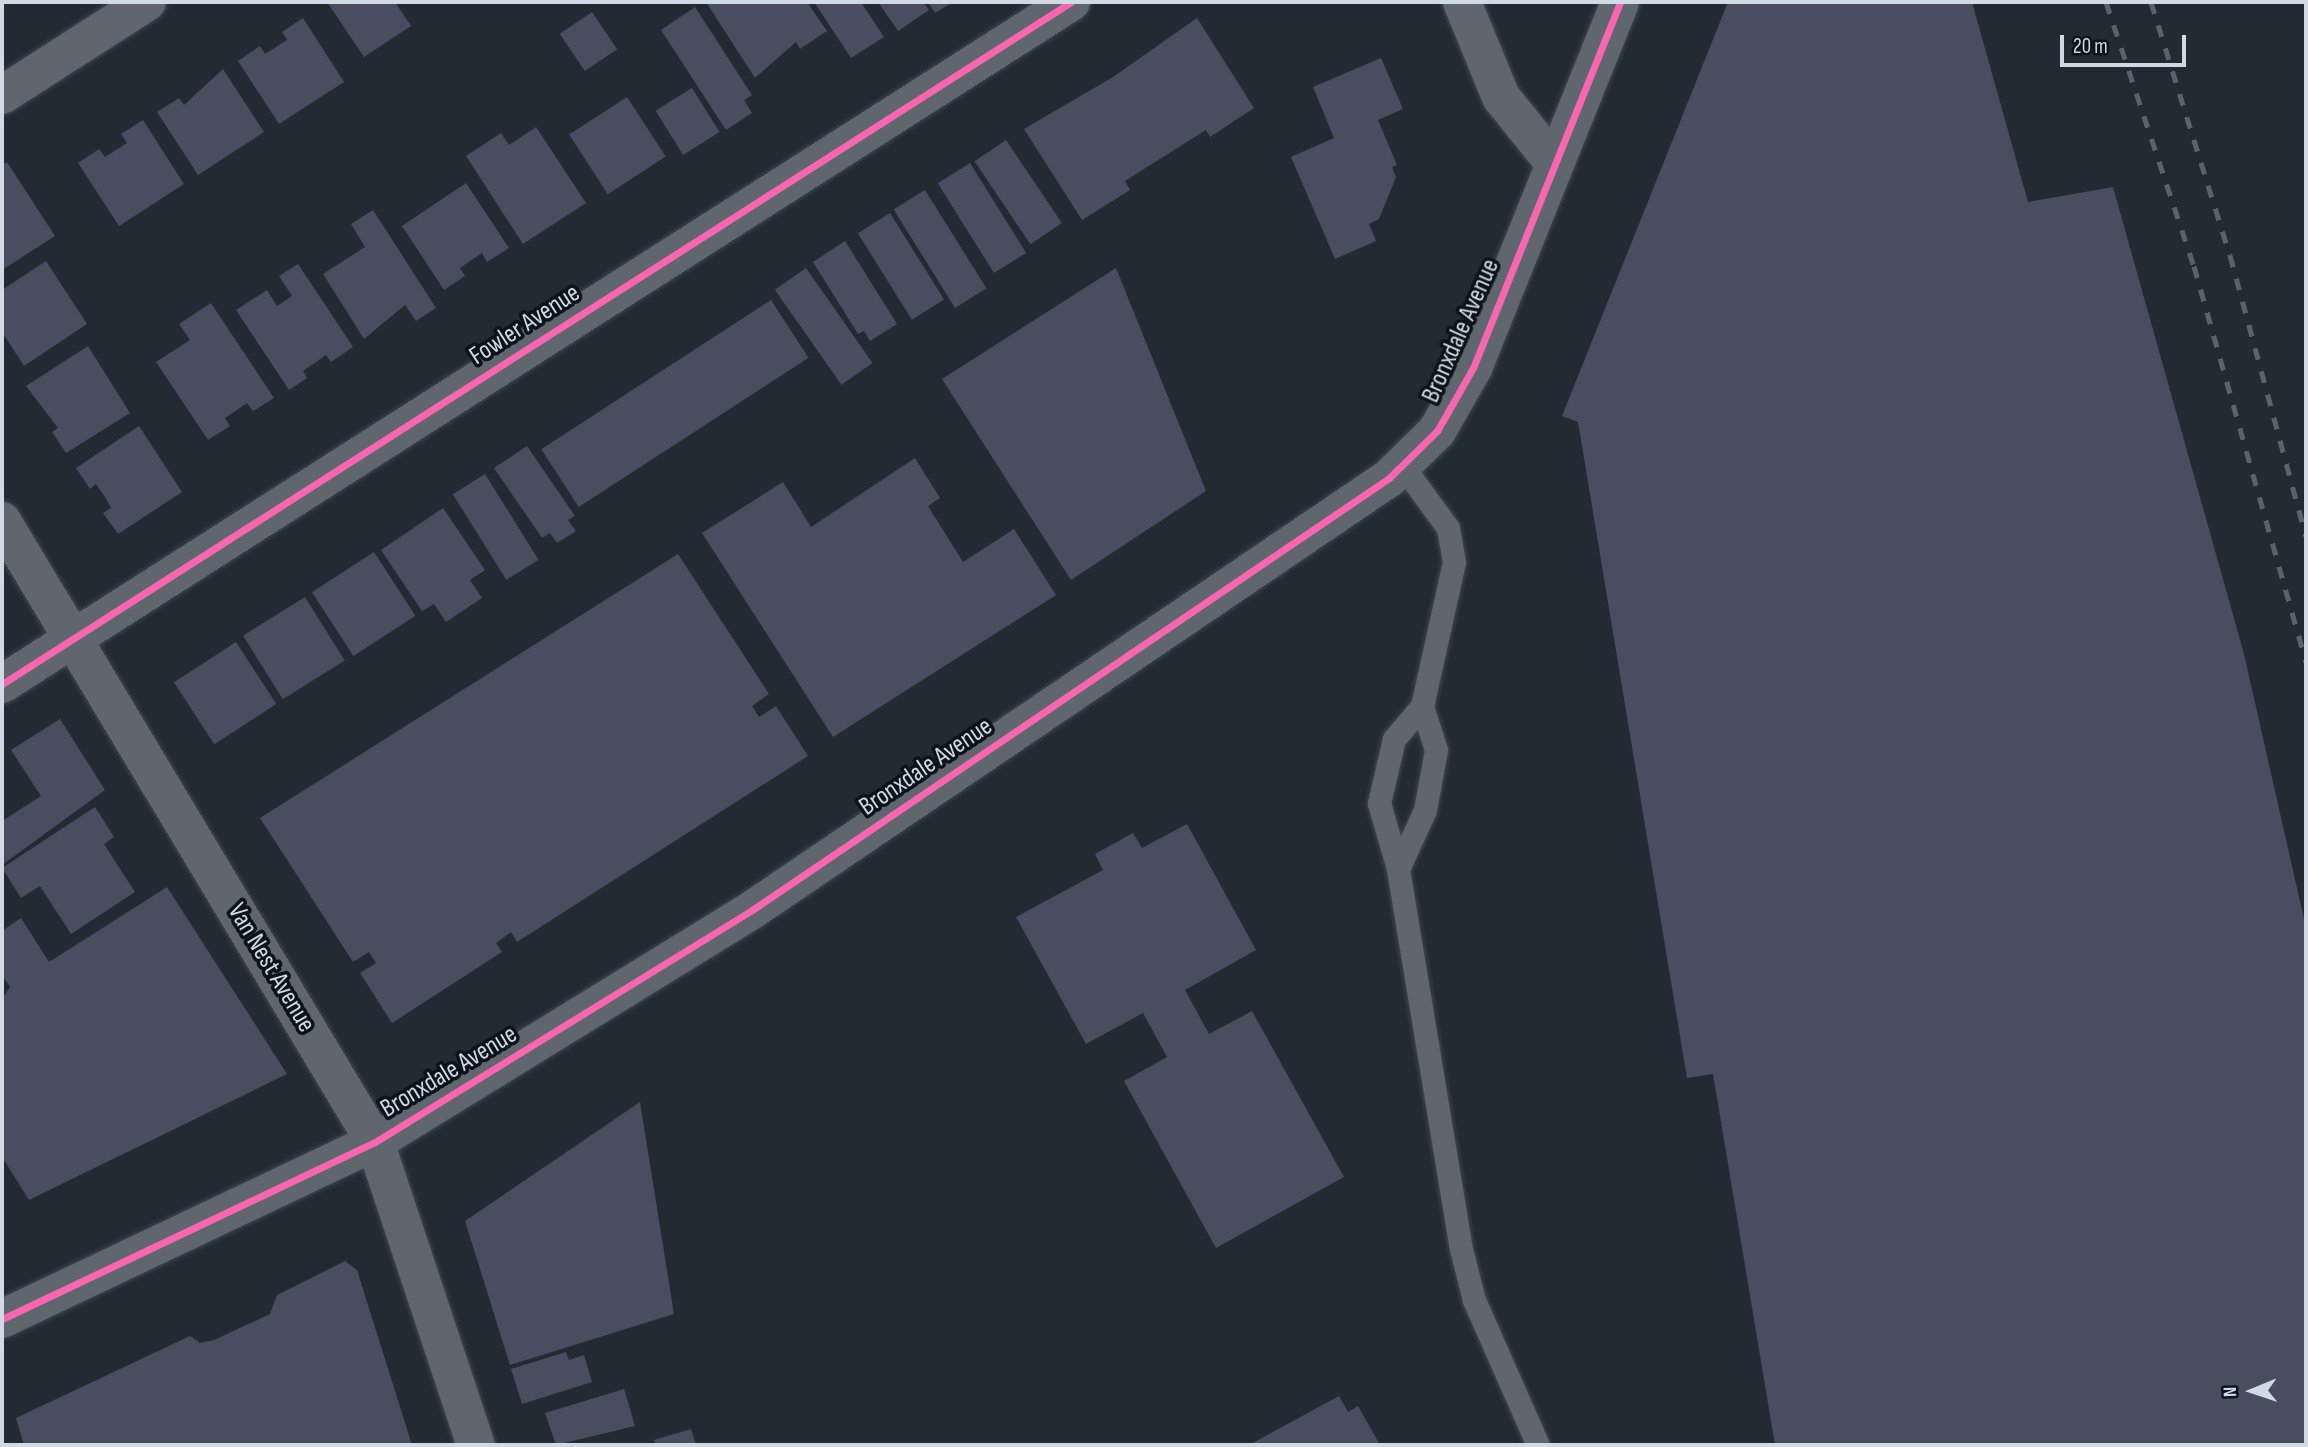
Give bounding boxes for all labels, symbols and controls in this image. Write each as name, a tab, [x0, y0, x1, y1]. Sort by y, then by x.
scale bar	[2063, 21, 2189, 65]
text: 20 m	[2073, 34, 2108, 59]
street label: Bronxdale Avenue	[1415, 254, 1507, 408]
street label: Fowler Avenue	[464, 278, 586, 372]
street label: Bronxdale Avenue	[854, 711, 998, 823]
street label: Van Nest Avenue	[220, 898, 322, 1038]
street label: Bronxdale Avenue	[375, 1019, 523, 1125]
north arrow	[2217, 1356, 2287, 1426]
text: N	[2219, 1386, 2242, 1397]

